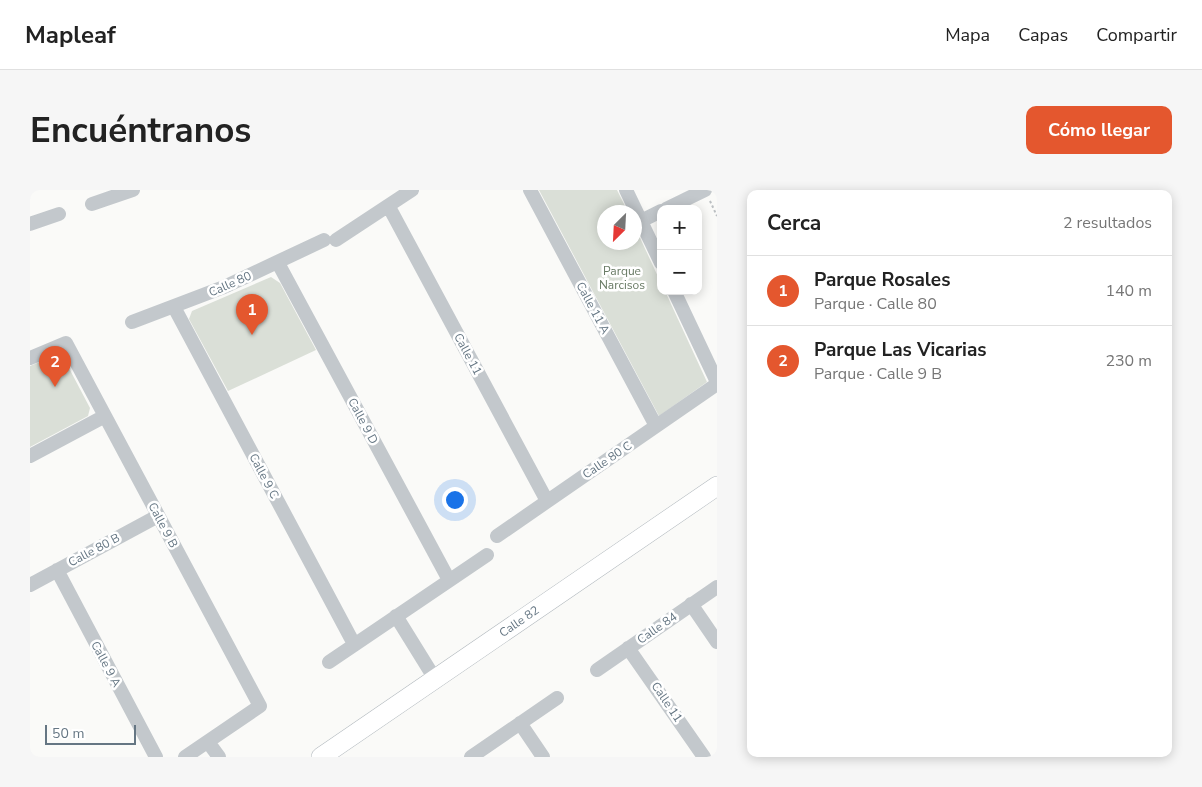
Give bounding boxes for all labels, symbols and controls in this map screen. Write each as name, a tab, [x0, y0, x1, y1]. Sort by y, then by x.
text: Mapleaf	[25, 19, 116, 51]
text: Mapa	[945, 23, 990, 47]
text: Capas	[1018, 23, 1068, 47]
text: Compartir	[1096, 23, 1177, 47]
button: Cómo llegar	[1026, 106, 1172, 154]
text: Encuéntranos	[30, 107, 251, 154]
north arrow	[597, 205, 642, 250]
map controls	[657, 205, 702, 295]
button: +	[657, 205, 702, 250]
text: Cerca	[767, 209, 821, 237]
text: 2 resultados	[1063, 212, 1152, 234]
button: −	[657, 250, 702, 295]
park label: Parque Narcisos	[599, 263, 645, 293]
text: Parque Rosales	[814, 267, 950, 293]
street label: Calle 80	[206, 268, 254, 300]
street label: Calle 11 A	[573, 279, 614, 337]
text: 1	[778, 280, 788, 302]
text: 140 m	[1105, 280, 1152, 302]
text: Parque · Calle 80	[814, 293, 937, 315]
pin: 1	[236, 294, 268, 335]
street label: Calle 11	[450, 330, 486, 378]
text: Parque Las Vicarias	[814, 337, 987, 363]
pin: 2	[39, 346, 71, 387]
text: 2	[778, 350, 788, 372]
text: 230 m	[1105, 350, 1152, 372]
text: Parque · Calle 9 B	[814, 363, 942, 385]
street label: Calle 9 D	[344, 395, 382, 447]
street label: Calle 80 C	[579, 438, 635, 482]
street label: Calle 9 C	[245, 451, 283, 501]
your location	[442, 487, 468, 513]
street label: Calle 9 B	[144, 500, 182, 550]
street label: Calle 80 B	[65, 530, 123, 570]
street label: Calle 82	[496, 602, 542, 641]
street label: Calle 84	[634, 608, 680, 648]
street label: Calle 9 A	[87, 638, 125, 690]
street label: Calle 11	[648, 679, 686, 725]
scale bar	[45, 722, 136, 745]
text: 50 m	[52, 724, 84, 743]

